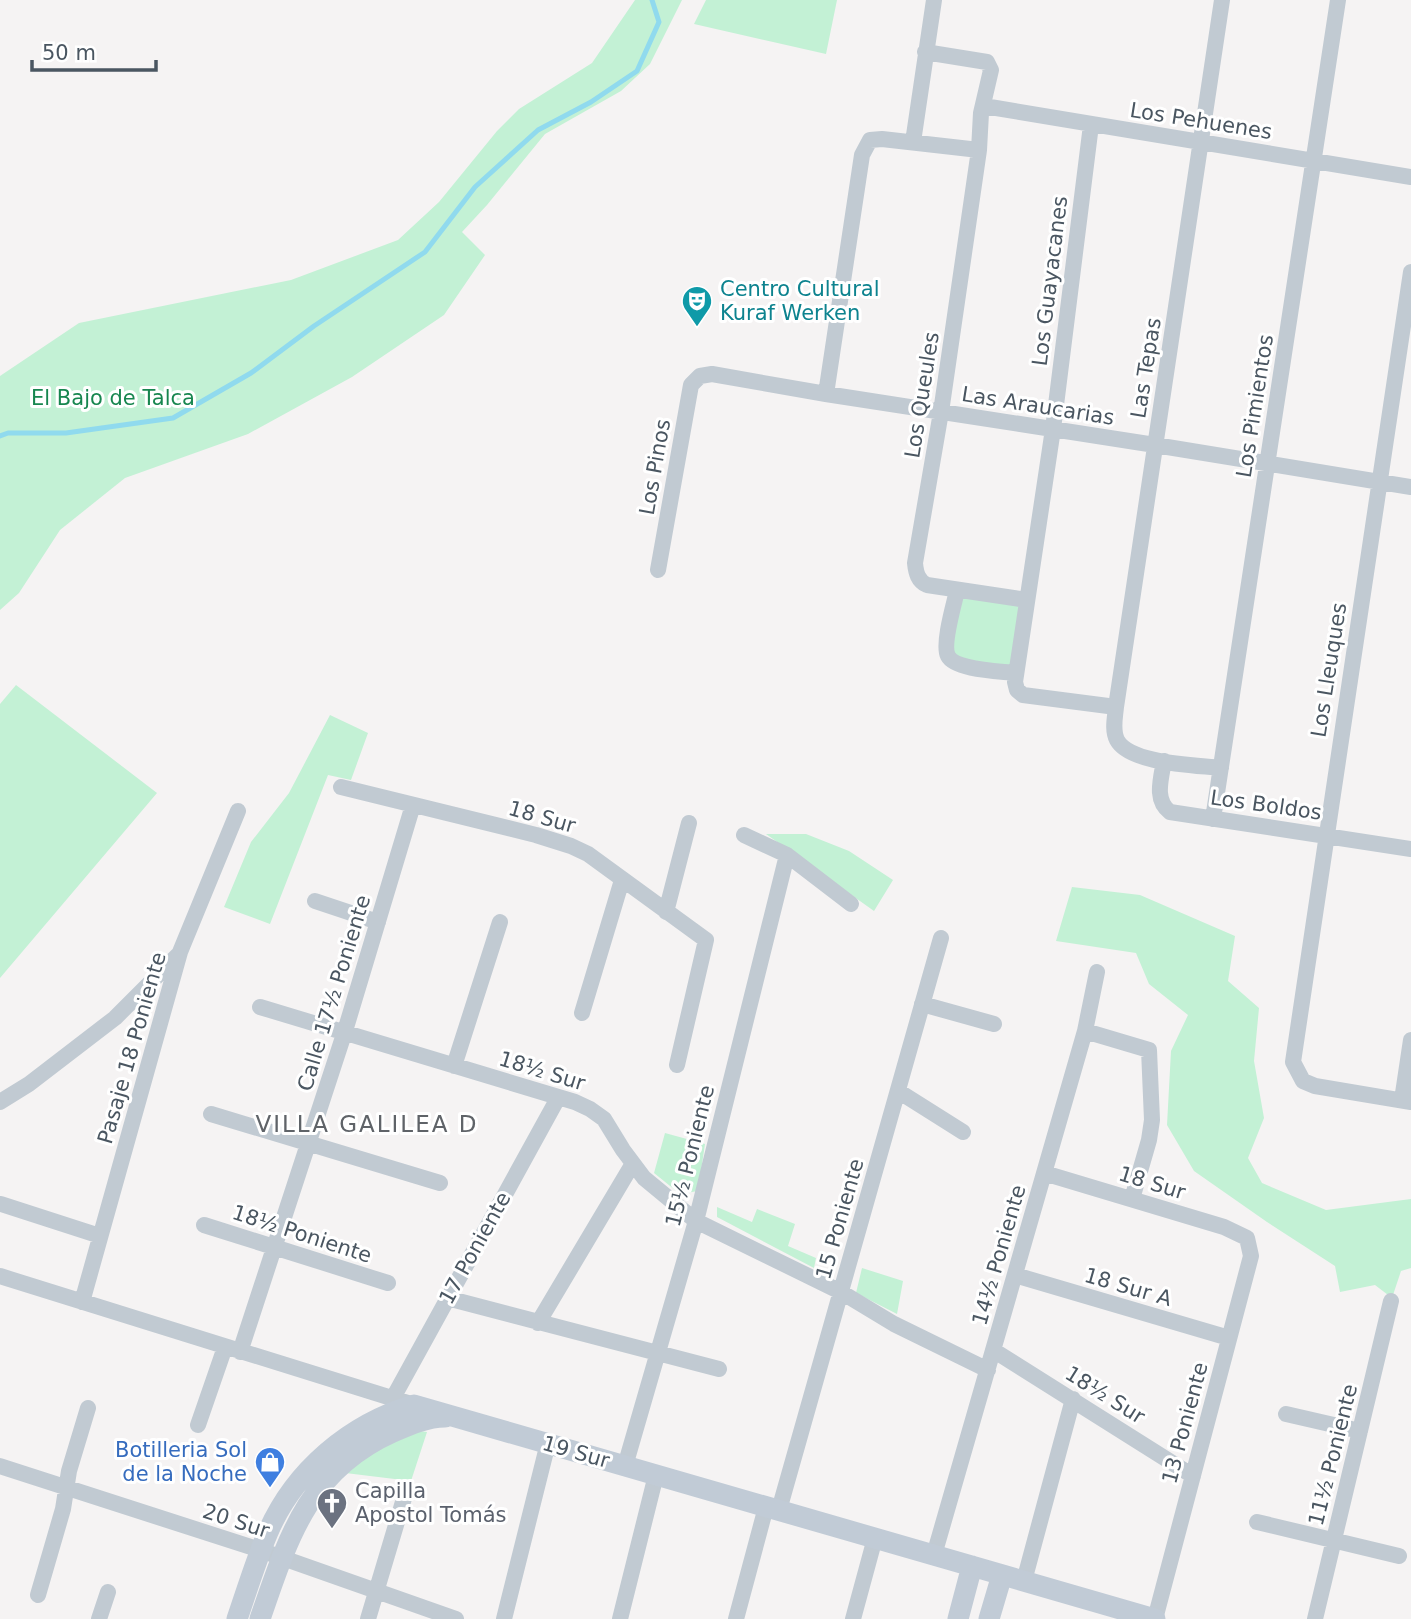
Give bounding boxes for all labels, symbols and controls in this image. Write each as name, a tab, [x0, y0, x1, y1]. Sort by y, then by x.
scale bar	[32, 28, 156, 72]
text: 50 m	[42, 41, 96, 65]
street label: Los Pehuenes	[1128, 98, 1274, 144]
street label: Los Guayacanes	[1028, 195, 1072, 367]
place label: Centro Cultural Kuraf Werken	[720, 277, 880, 325]
theatre icon: Centro Cultural Kuraf Werken	[680, 284, 714, 328]
street label: Las Tepas	[1126, 316, 1166, 420]
street label: Los Queules	[900, 330, 944, 460]
street label: Los Pimientos	[1232, 333, 1278, 479]
street label: Las Araucarias	[960, 382, 1116, 430]
park label: El Bajo de Talca	[31, 386, 195, 410]
street label: Los Pinos	[635, 417, 675, 517]
street label: Los Lleuques	[1307, 601, 1351, 739]
street label: Los Boldos	[1209, 785, 1323, 825]
street label: 18 Sur	[506, 796, 579, 838]
street label: Calle 17½ Poniente	[293, 892, 375, 1094]
street label: Pasaje 18 Poniente	[93, 949, 171, 1147]
street label: 18½ Sur	[496, 1047, 588, 1096]
street label: 15½ Poniente	[661, 1083, 719, 1229]
district label: VILLA GALILEA D	[256, 1111, 478, 1137]
street label: 15 Poniente	[811, 1156, 869, 1282]
street label: 18 Sur	[1116, 1161, 1189, 1205]
street label: 14½ Poniente	[967, 1182, 1031, 1328]
street label: 17 Poniente	[434, 1188, 516, 1308]
street label: 18½ Poniente	[229, 1200, 375, 1268]
street label: 18 Sur A	[1082, 1263, 1175, 1311]
street label: 13 Poniente	[1157, 1360, 1213, 1486]
street label: 18½ Sur	[1061, 1361, 1149, 1429]
street label: 11½ Poniente	[1304, 1382, 1362, 1528]
street label: 19 Sur	[540, 1431, 613, 1473]
place label: Botilleria Sol de la Noche	[115, 1438, 247, 1486]
shop icon: Botilleria Sol de la Noche	[253, 1445, 287, 1489]
place label: Capilla Apostol Tomás	[355, 1479, 506, 1527]
church icon: Capilla Apostol Tomás	[315, 1486, 349, 1530]
street label: 20 Sur	[200, 1499, 273, 1543]

